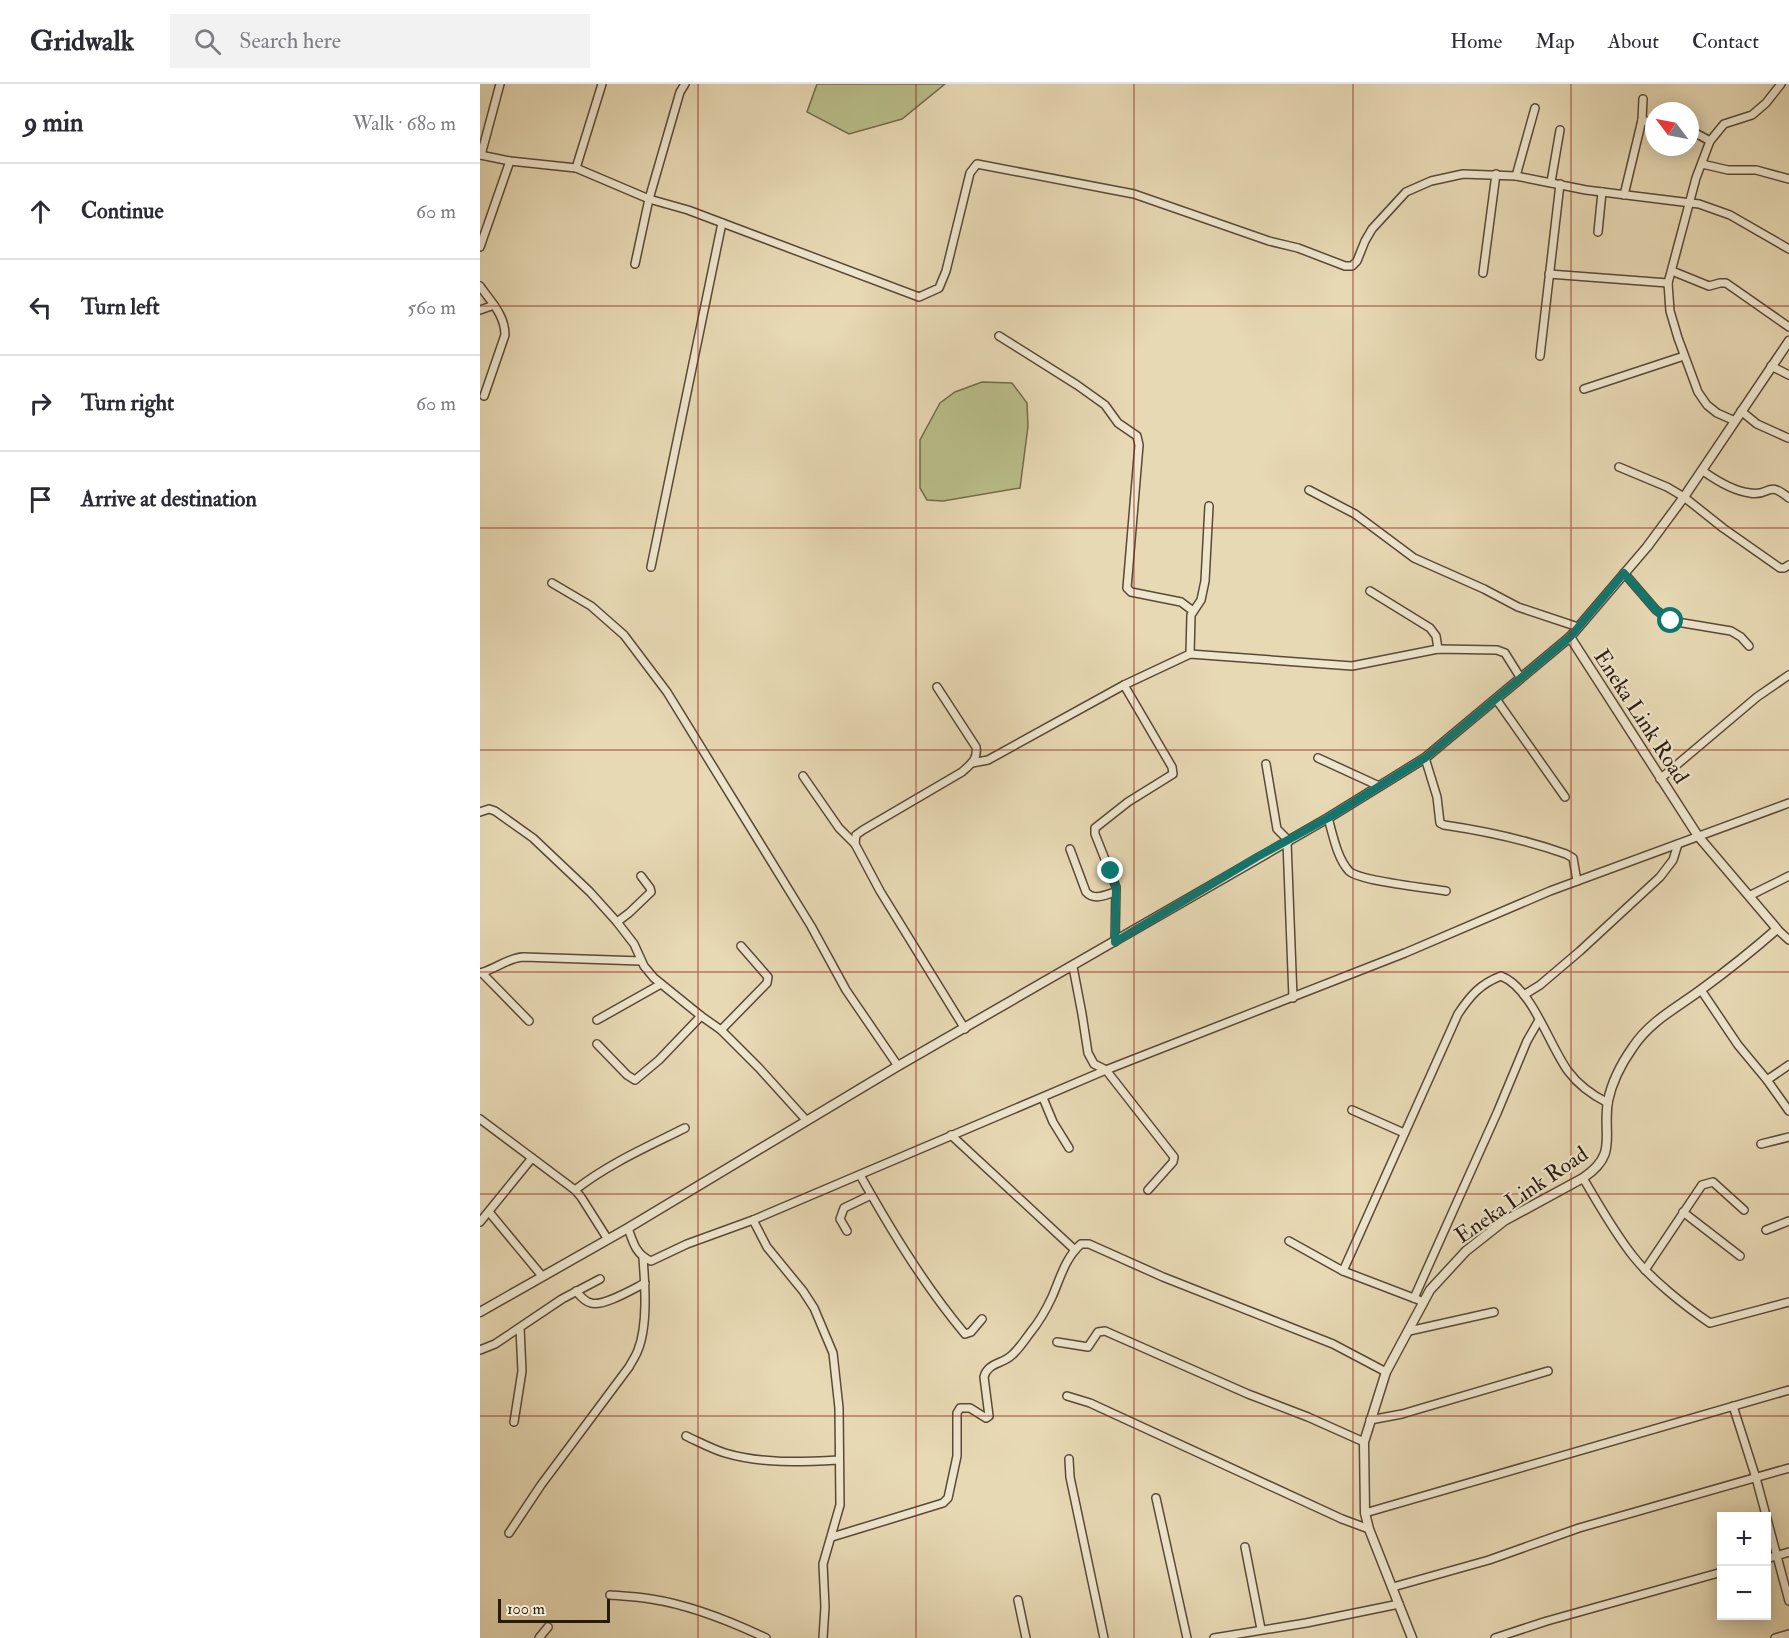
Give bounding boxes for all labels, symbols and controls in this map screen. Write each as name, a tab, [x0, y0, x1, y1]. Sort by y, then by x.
search box	[170, 14, 590, 68]
text: Gridwalk	[30, 24, 134, 59]
icon: search	[191, 25, 224, 58]
text: Search here	[239, 27, 341, 55]
text: Home	[1450, 28, 1502, 55]
text: Map	[1535, 28, 1575, 55]
text: About	[1608, 28, 1659, 55]
text: Contact	[1692, 28, 1759, 55]
north arrow	[1645, 102, 1699, 156]
text: 9 min	[24, 107, 83, 139]
text: Walk · 680 m	[353, 111, 456, 136]
icon: ahead	[24, 195, 57, 228]
text: Continue	[81, 197, 164, 225]
text: 60 m	[416, 199, 456, 224]
icon: left	[24, 291, 57, 324]
text: Turn left	[81, 293, 160, 321]
text: 560 m	[407, 295, 456, 320]
icon: right	[24, 387, 57, 420]
text: Turn right	[81, 389, 174, 417]
text: 60 m	[416, 391, 456, 416]
icon: arrive	[24, 483, 57, 516]
text: Arrive at destination	[81, 485, 257, 513]
route start	[1657, 607, 1683, 633]
street label: Eneka Link Road	[1587, 644, 1695, 789]
route end	[1097, 857, 1123, 883]
street label: Eneka Link Road	[1450, 1140, 1594, 1250]
map controls	[1717, 1512, 1771, 1620]
button: +	[1717, 1512, 1771, 1566]
button: −	[1717, 1566, 1771, 1620]
scale bar	[498, 1596, 610, 1624]
text: 100 m	[507, 1599, 545, 1619]

